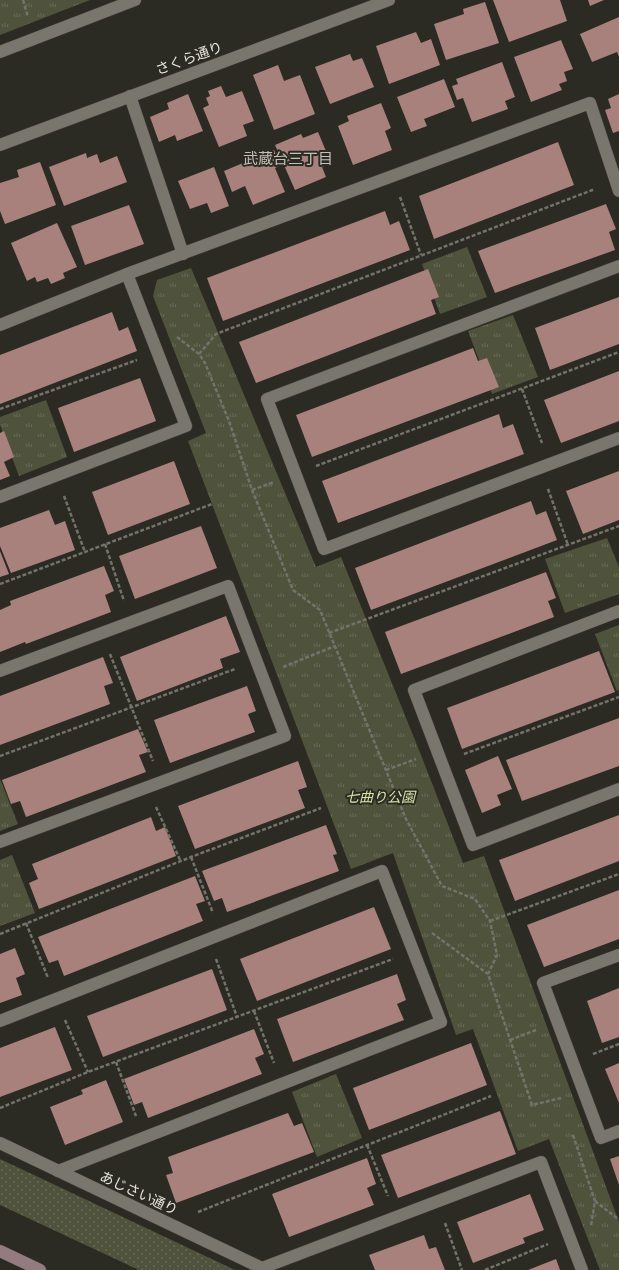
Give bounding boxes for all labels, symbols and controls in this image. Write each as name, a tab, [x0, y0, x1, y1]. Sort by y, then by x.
street label: さくら通り	[153, 37, 226, 80]
district label: 武蔵台三丁目	[243, 148, 333, 171]
park label: 七曲り公園	[345, 787, 417, 808]
street label: あじさい通り	[96, 1166, 181, 1221]

